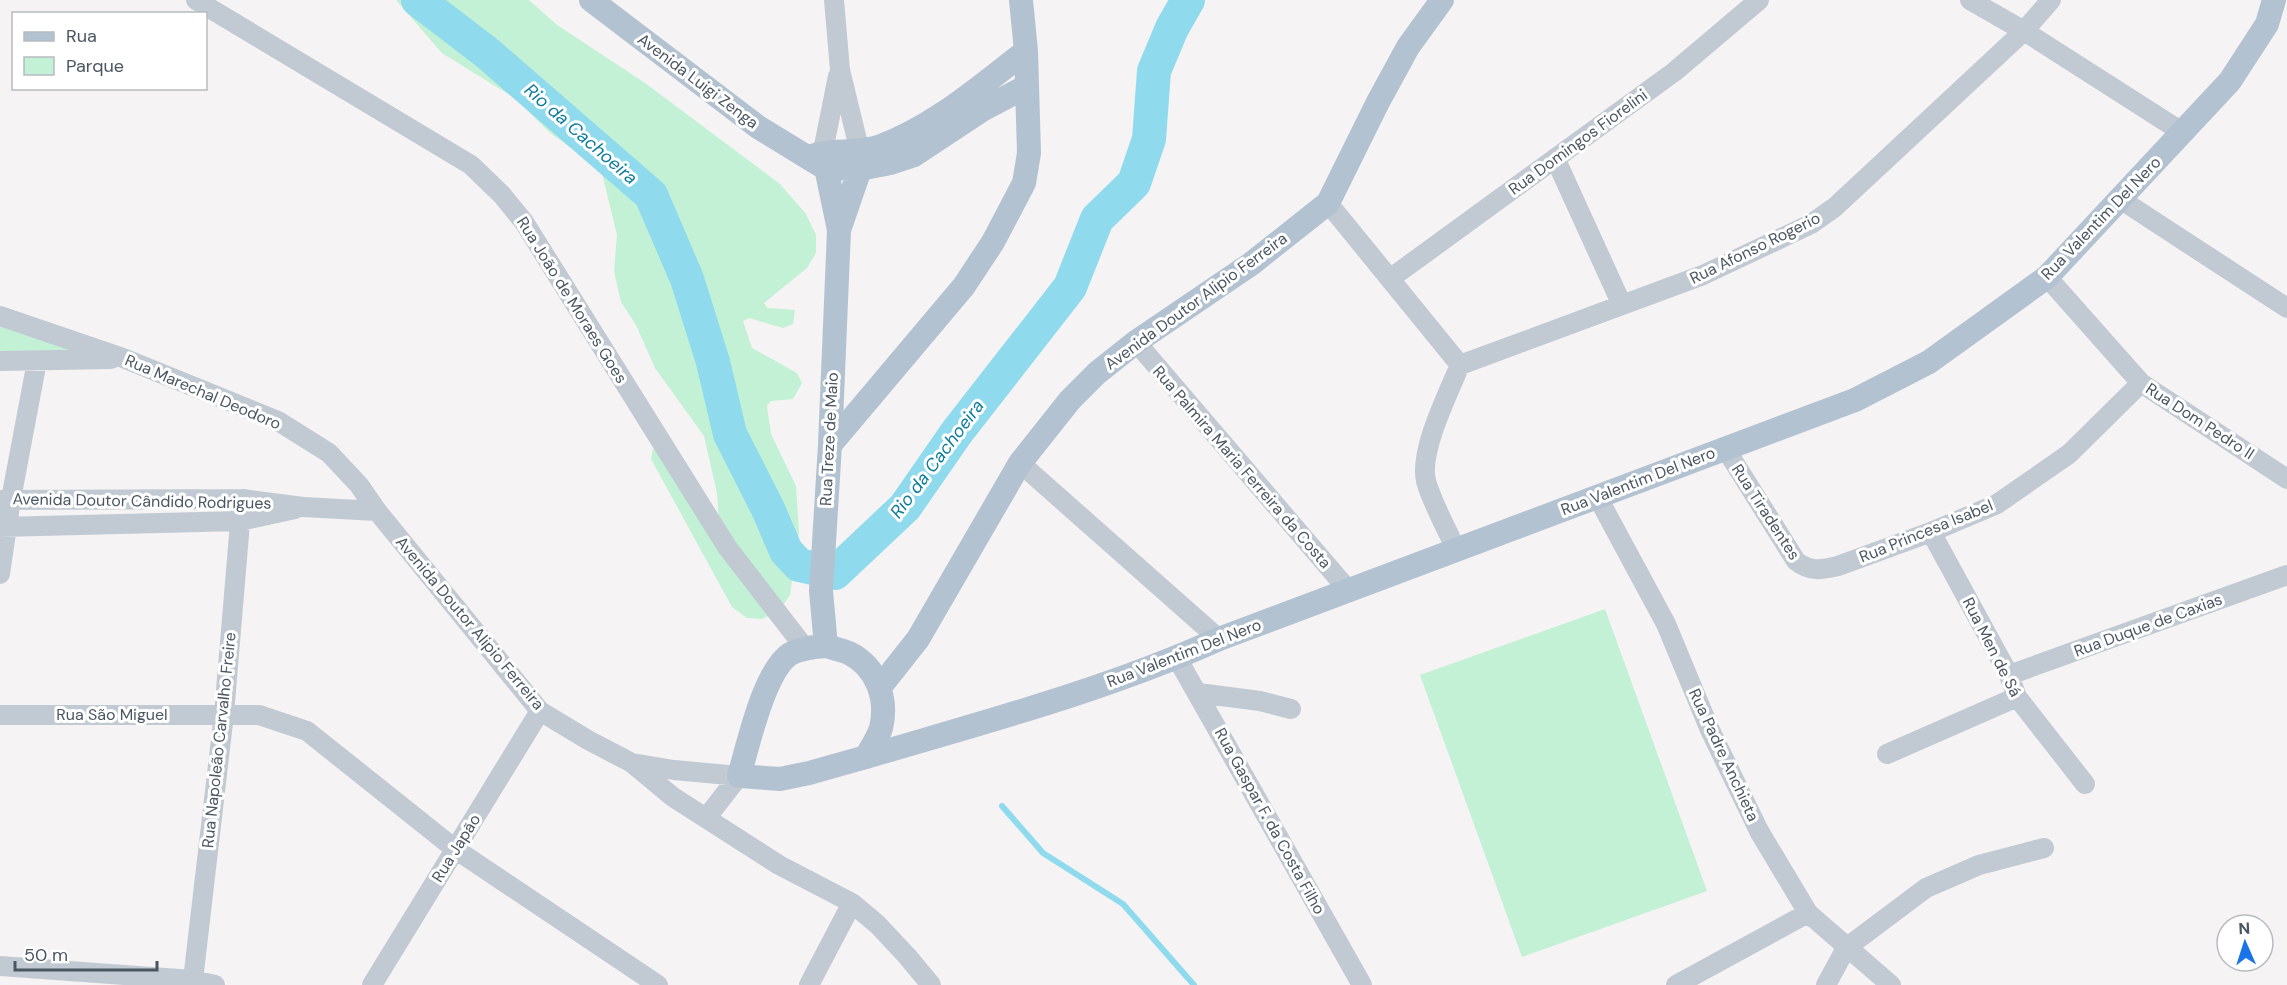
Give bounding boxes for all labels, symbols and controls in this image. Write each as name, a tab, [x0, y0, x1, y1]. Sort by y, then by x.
legend	[12, 12, 207, 90]
text: Rua	[66, 24, 97, 48]
street label: Avenida Luigi Zenga	[633, 29, 763, 133]
text: Parque	[66, 54, 124, 78]
water label: Rio da Cachoeira	[519, 78, 643, 190]
street label: Rua Domingos Fiorelini	[1504, 84, 1652, 200]
street label: Rua Valentim Del Nero	[2037, 152, 2165, 284]
street label: Rua Afonso Rogerio	[1686, 207, 1824, 289]
street label: Rua João de Moraes Goes	[512, 213, 632, 387]
street label: Avenida Doutor Alipio Ferreira	[1101, 228, 1291, 374]
street label: Rua Marechal Deodoro	[122, 350, 284, 434]
street label: Rua Palmira Maria Ferreira da Costa	[1148, 361, 1336, 573]
street label: Rua Treze de Maio	[815, 372, 843, 506]
street label: Rua Dom Pedro II	[2142, 378, 2258, 464]
water label: Rio da Cachoeira	[885, 395, 990, 523]
street label: Rua Valentim Del Nero	[1558, 442, 1718, 520]
street label: Rua Tiradentes	[1727, 460, 1805, 564]
street label: Avenida Doutor Cândido Rodrigues	[12, 488, 272, 514]
street label: Rua Princesa Isabel	[1856, 495, 1996, 567]
street label: Avenida Doutor Alipio Ferreira	[391, 532, 549, 714]
street label: Rua Duque de Caxias	[2071, 588, 2225, 662]
street label: Rua Men de Sá	[1958, 594, 2026, 700]
street label: Rua Valentim Del Nero	[1104, 614, 1264, 692]
street label: Rua Napoleão Carvalho Freire	[197, 631, 241, 849]
street label: Rua Padre Anchieta	[1684, 685, 1764, 825]
street label: Rua São Miguel	[56, 704, 168, 725]
street label: Rua Gaspar F. da Costa Filho	[1210, 724, 1330, 918]
street label: Rua Japão	[427, 810, 485, 886]
north arrow	[2215, 913, 2275, 973]
text: N	[2238, 918, 2251, 939]
scale bar	[15, 934, 158, 972]
text: 50 m	[24, 943, 68, 967]

